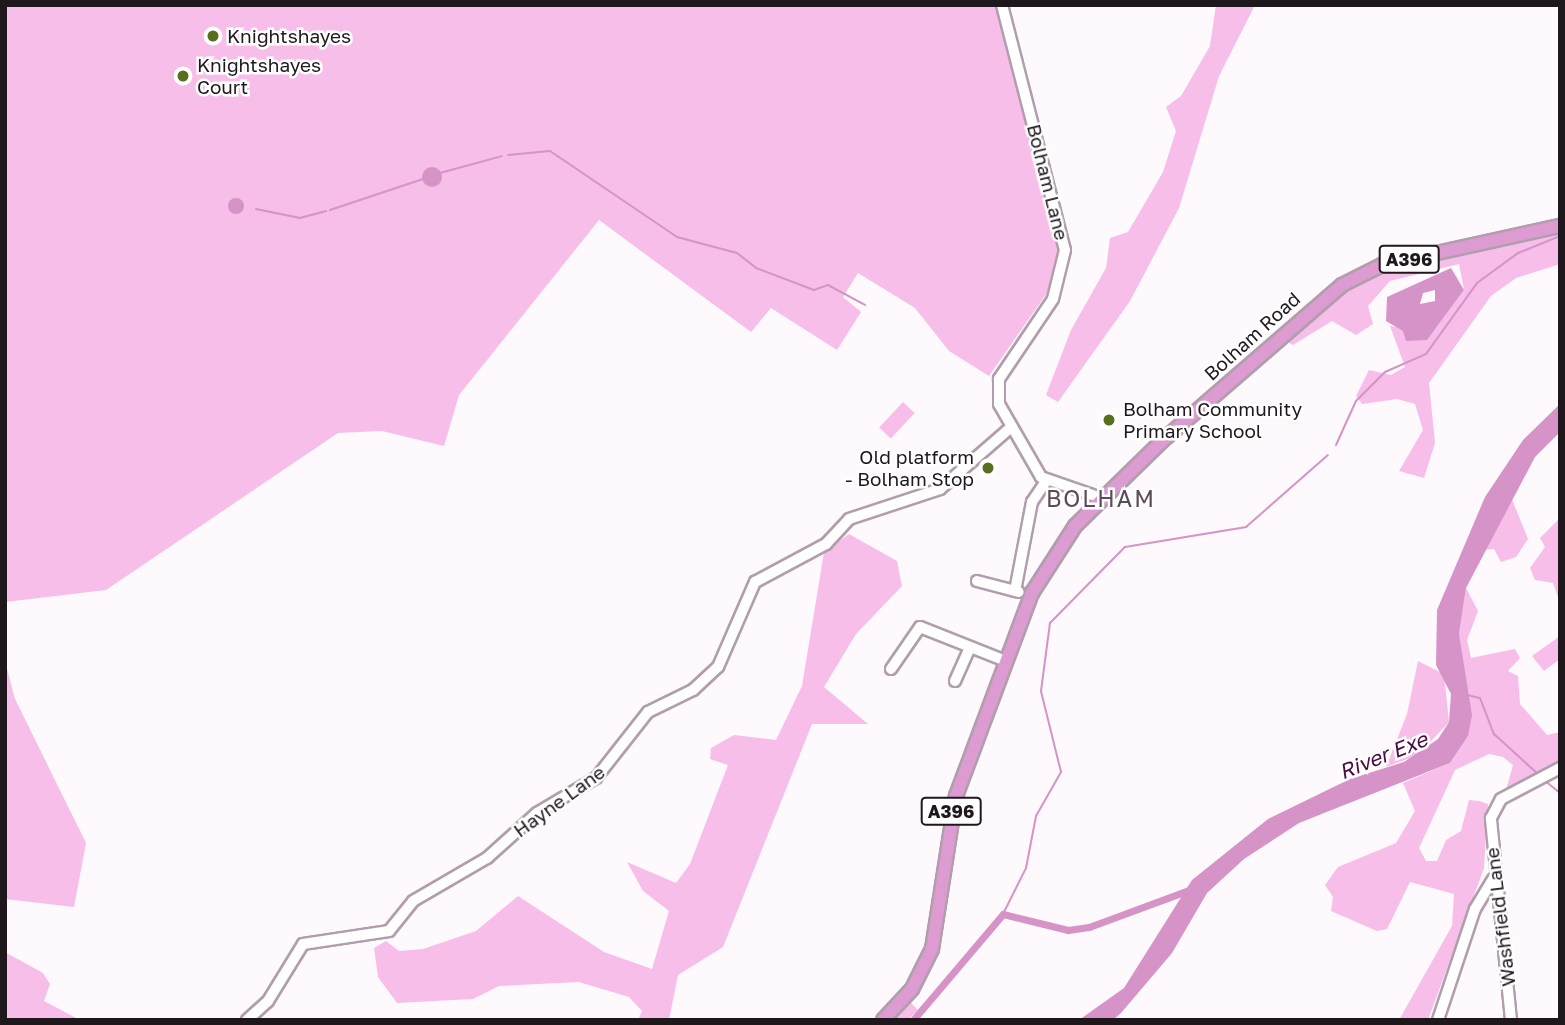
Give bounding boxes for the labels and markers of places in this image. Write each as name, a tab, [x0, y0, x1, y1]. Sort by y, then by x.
place label: Knightshayes	[227, 25, 351, 47]
marker: Knightshayes	[205, 28, 221, 44]
place label: Knightshayes Court	[197, 54, 321, 98]
marker: Knightshayes Court	[175, 68, 191, 84]
place label: Bolham Community Primary School	[1123, 398, 1302, 442]
marker: Bolham Community Primary School	[1101, 412, 1117, 428]
place label: Old platform - Bolham Stop	[845, 446, 974, 490]
marker: Old platform - Bolham Stop	[980, 460, 996, 476]

